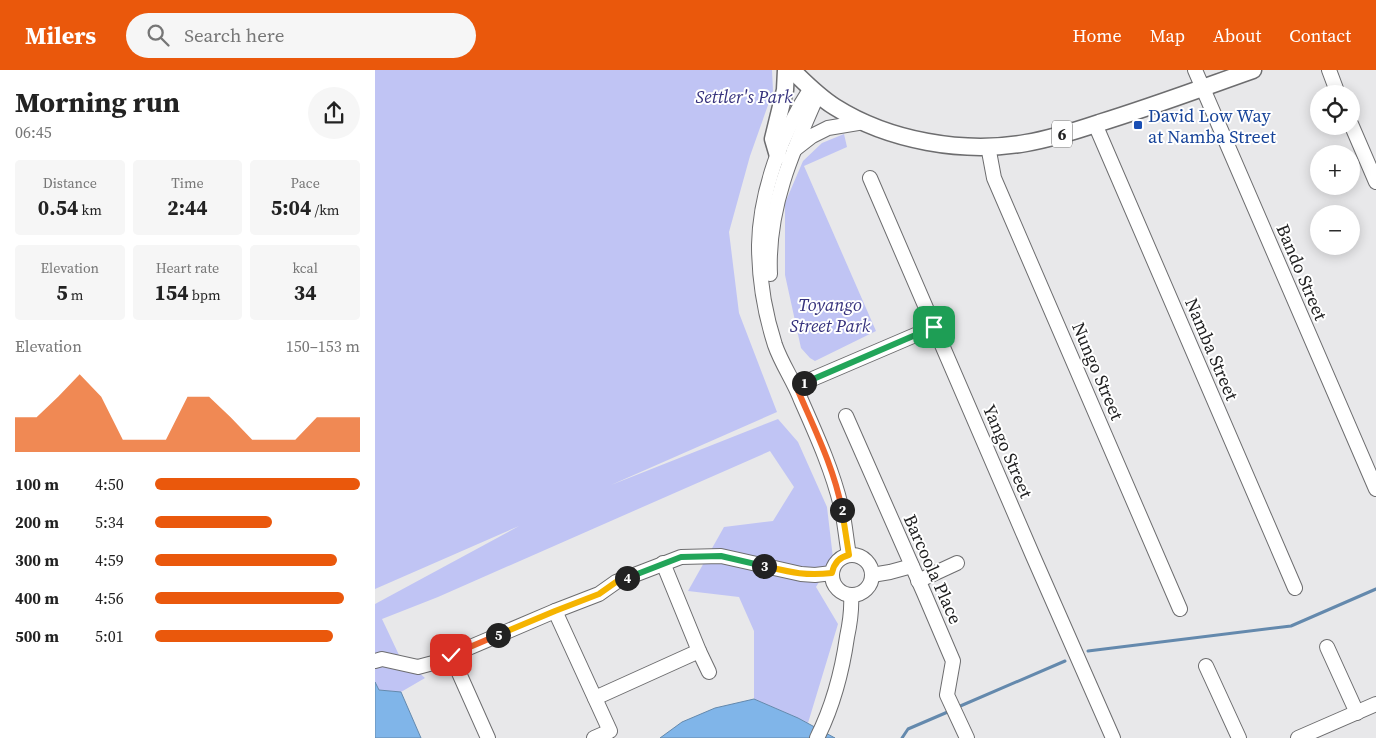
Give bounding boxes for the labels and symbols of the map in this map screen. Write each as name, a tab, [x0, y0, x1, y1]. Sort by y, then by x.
park label: Settler's Park	[696, 84, 793, 109]
place label: David Low Way at Namba Street	[1148, 103, 1276, 149]
marker: David Low Way at Namba Street	[1132, 119, 1144, 131]
road number: 6	[1052, 121, 1072, 148]
street label: Bando Street	[1271, 220, 1334, 324]
park label: Toyango Street Park	[790, 292, 871, 338]
street label: Namba Street	[1179, 294, 1245, 404]
pin	[913, 306, 955, 348]
street label: Nungo Street	[1066, 318, 1130, 424]
pin: 1	[791, 370, 817, 396]
street label: Yango Street	[977, 400, 1039, 502]
pin: 2	[829, 498, 855, 522]
street label: Barcoola Place	[898, 510, 968, 628]
pin: 3	[751, 554, 777, 578]
pin: 4	[615, 566, 639, 590]
pin: 5	[485, 622, 511, 648]
pin	[430, 634, 472, 676]

